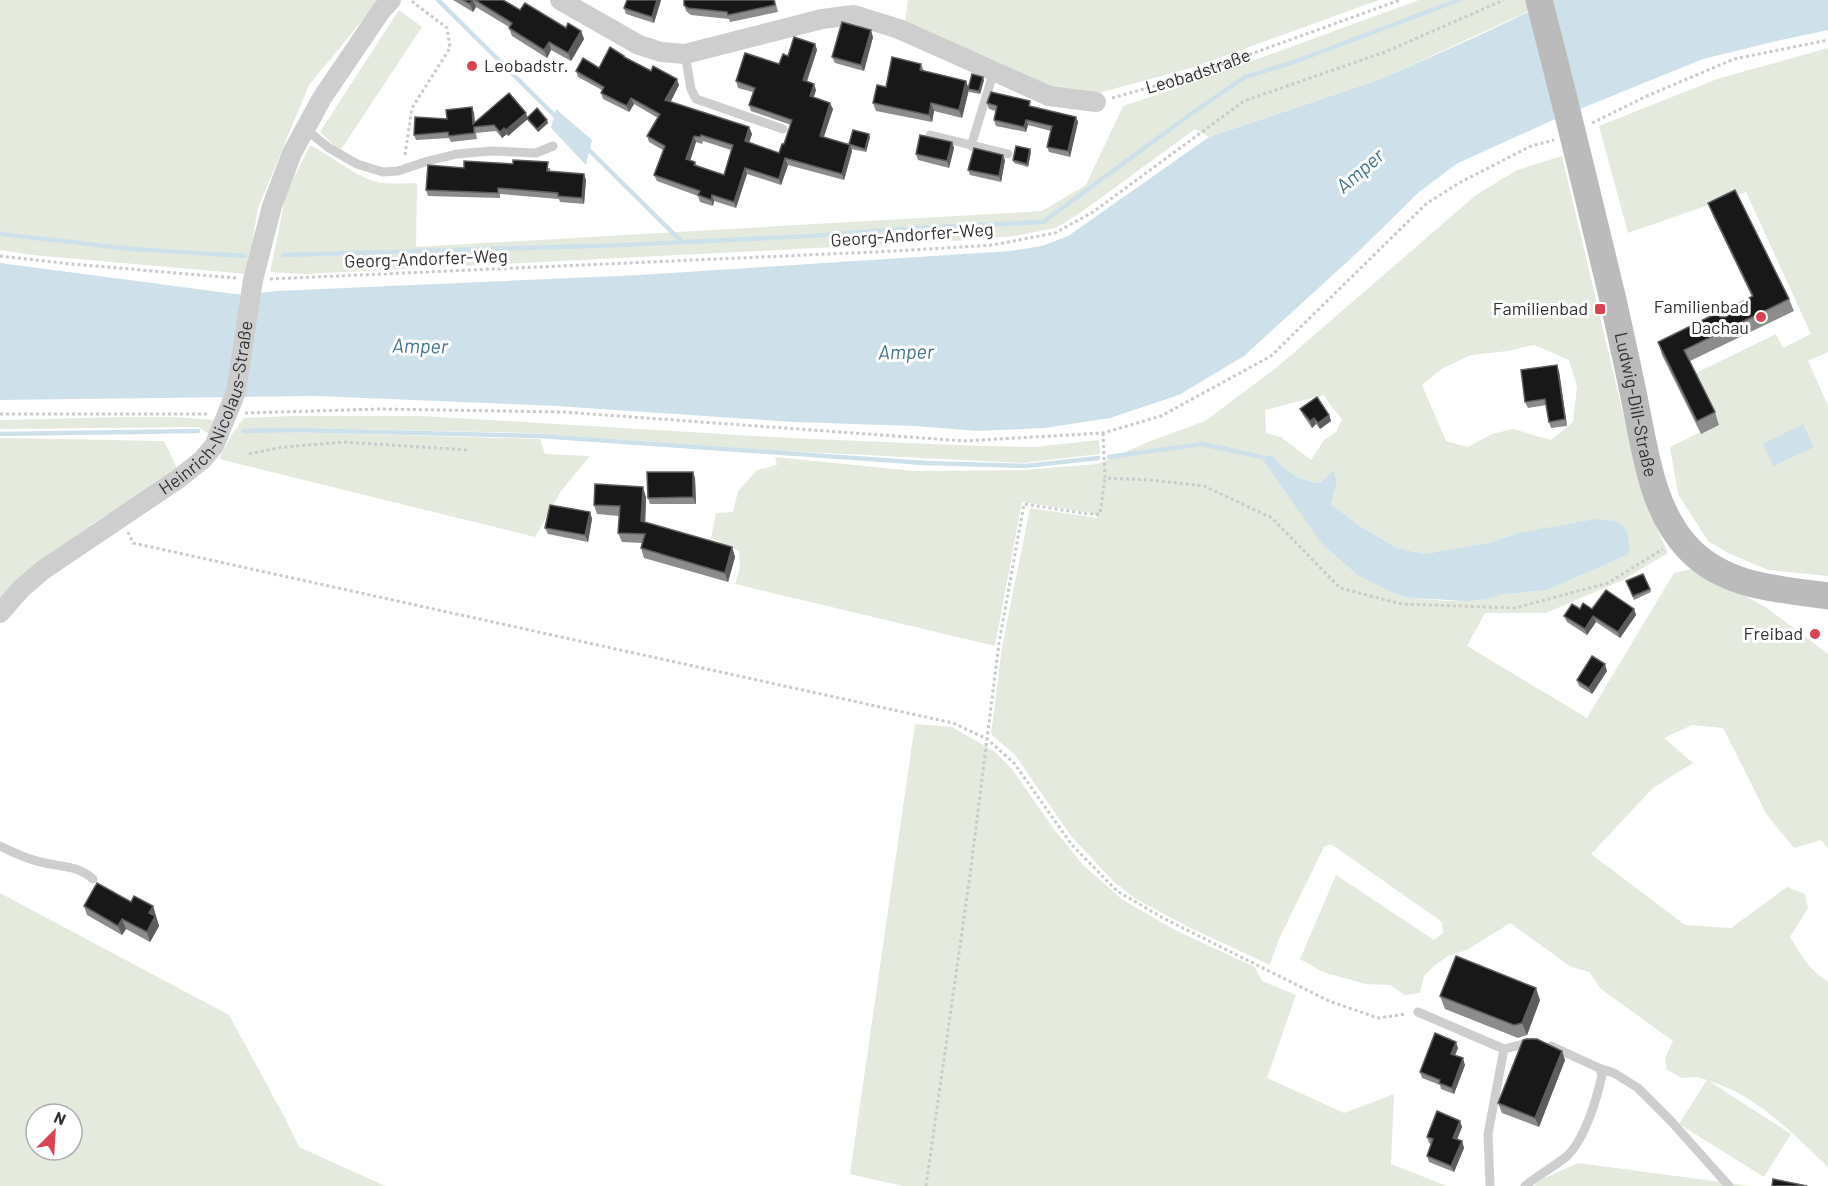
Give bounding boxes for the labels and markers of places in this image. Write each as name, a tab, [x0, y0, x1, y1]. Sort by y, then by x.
place label: Leobadstr.	[484, 54, 569, 76]
marker: Leobadstr.	[465, 59, 479, 73]
place label: Familienbad Dachau	[1654, 295, 1749, 338]
place label: Familienbad	[1493, 297, 1588, 319]
marker: Familienbad	[1593, 302, 1607, 316]
marker: Familienbad Dachau	[1754, 310, 1768, 324]
place label: Freibad	[1743, 622, 1803, 644]
marker: Freibad	[1808, 627, 1822, 641]

